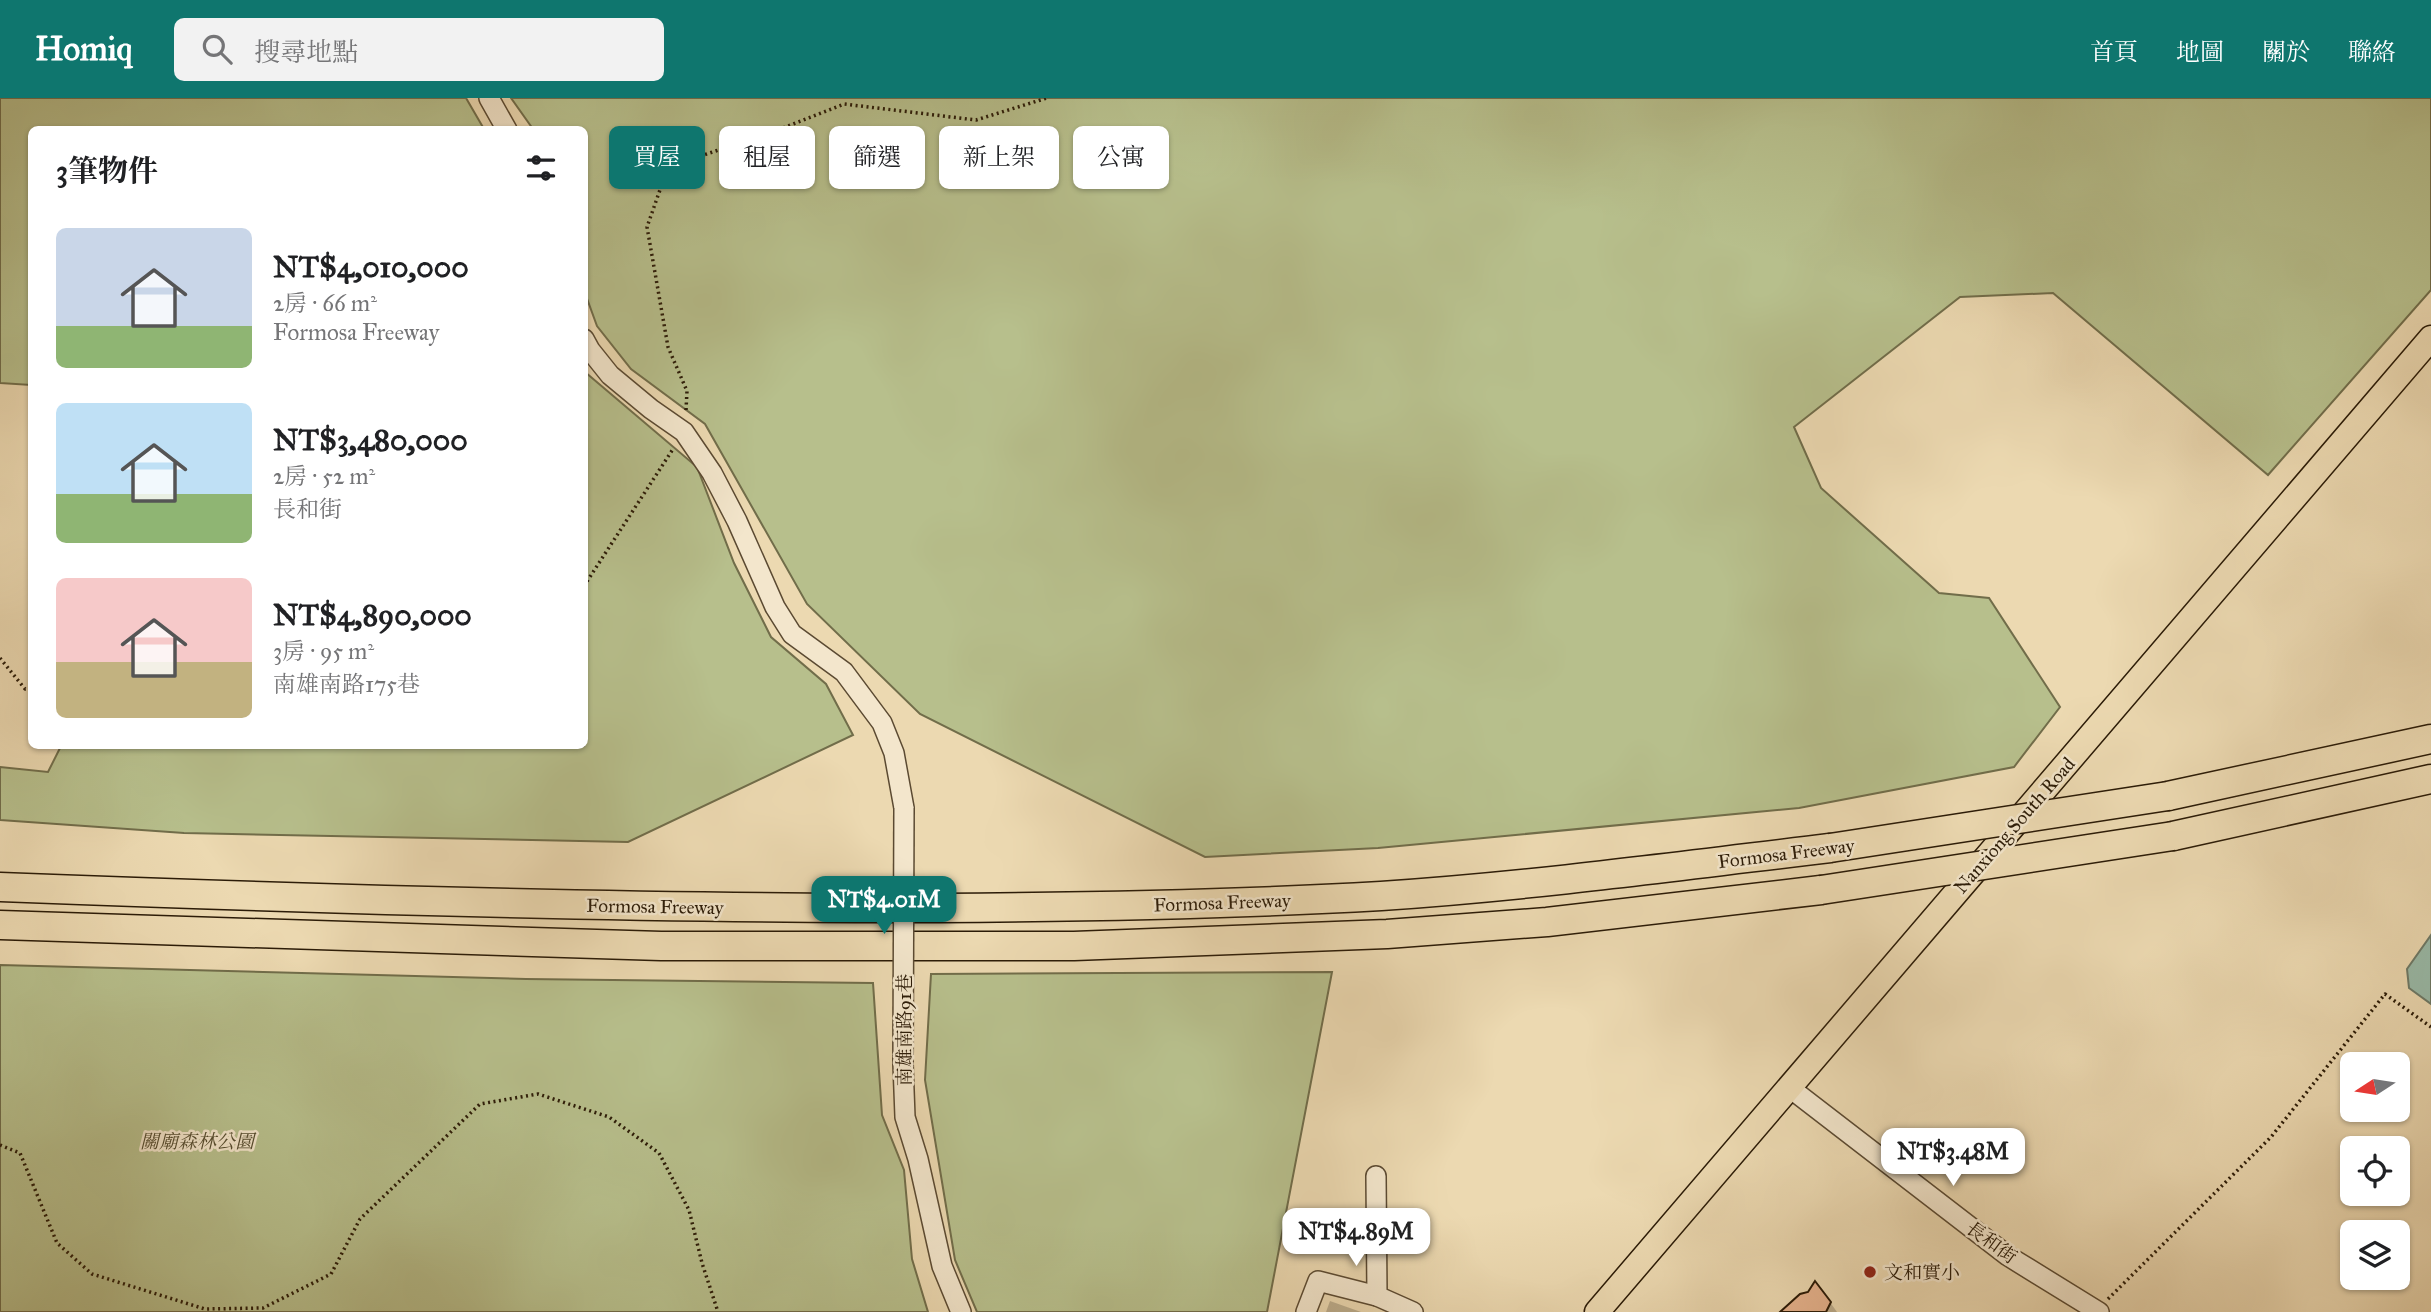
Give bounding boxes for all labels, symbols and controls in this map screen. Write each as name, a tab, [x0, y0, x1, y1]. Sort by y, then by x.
search box	[174, 18, 664, 81]
text: Homiq	[35, 29, 132, 69]
icon: search	[198, 30, 236, 68]
text: 搜尋地點	[254, 36, 358, 68]
text: 首頁	[2090, 37, 2138, 67]
text: 地圖	[2176, 37, 2224, 67]
text: 關於	[2262, 37, 2310, 67]
text: 聯絡	[2348, 37, 2396, 67]
chip: 買屋	[609, 126, 705, 189]
chip: 租屋	[719, 126, 815, 189]
chip: 篩選	[829, 126, 925, 189]
chip: 新上架	[939, 126, 1059, 189]
chip: 公寓	[1073, 126, 1169, 189]
icon: filters	[522, 149, 560, 187]
text: 3筆物件	[56, 153, 158, 189]
text: NT$4,010,000	[273, 249, 469, 285]
icon: home	[112, 256, 196, 340]
text: 2房 · 66 m²	[273, 289, 377, 317]
text: Formosa Freeway	[273, 318, 439, 346]
text: NT$3,480,000	[273, 422, 468, 458]
icon: home	[112, 431, 196, 515]
text: 2房 · 52 m²	[273, 462, 375, 490]
text: 長和街	[273, 495, 342, 523]
text: NT$4,890,000	[273, 597, 472, 633]
icon: home	[112, 606, 196, 690]
text: 3房 · 95 m²	[273, 637, 374, 665]
text: 南雄南路175巷	[273, 670, 420, 698]
street label: Nanxiong South Road	[1949, 752, 2081, 899]
street label: Formosa Freeway	[1717, 834, 1857, 873]
pin: NT$4.01M	[812, 876, 956, 936]
text: NT$4.01M	[827, 885, 941, 913]
street label: Formosa Freeway	[1153, 889, 1292, 916]
street label: Formosa Freeway	[586, 894, 725, 919]
street label: 南雄南路91巷	[893, 974, 916, 1086]
north arrow	[2340, 1052, 2410, 1122]
map controls	[2340, 1052, 2410, 1290]
pin: NT$3.48M	[1881, 1128, 2025, 1188]
park label: 關廟森林公園	[140, 1130, 257, 1153]
button: locate	[2340, 1136, 2410, 1206]
text: NT$3.48M	[1897, 1137, 2009, 1165]
pin: NT$4.89M	[1284, 1208, 1428, 1268]
street label: 長和街	[1962, 1216, 2022, 1268]
text: NT$4.89M	[1298, 1217, 1414, 1245]
button: layers	[2340, 1220, 2410, 1290]
place label: 文和實小	[1884, 1261, 1960, 1284]
marker: 文和實小	[1862, 1264, 1878, 1280]

